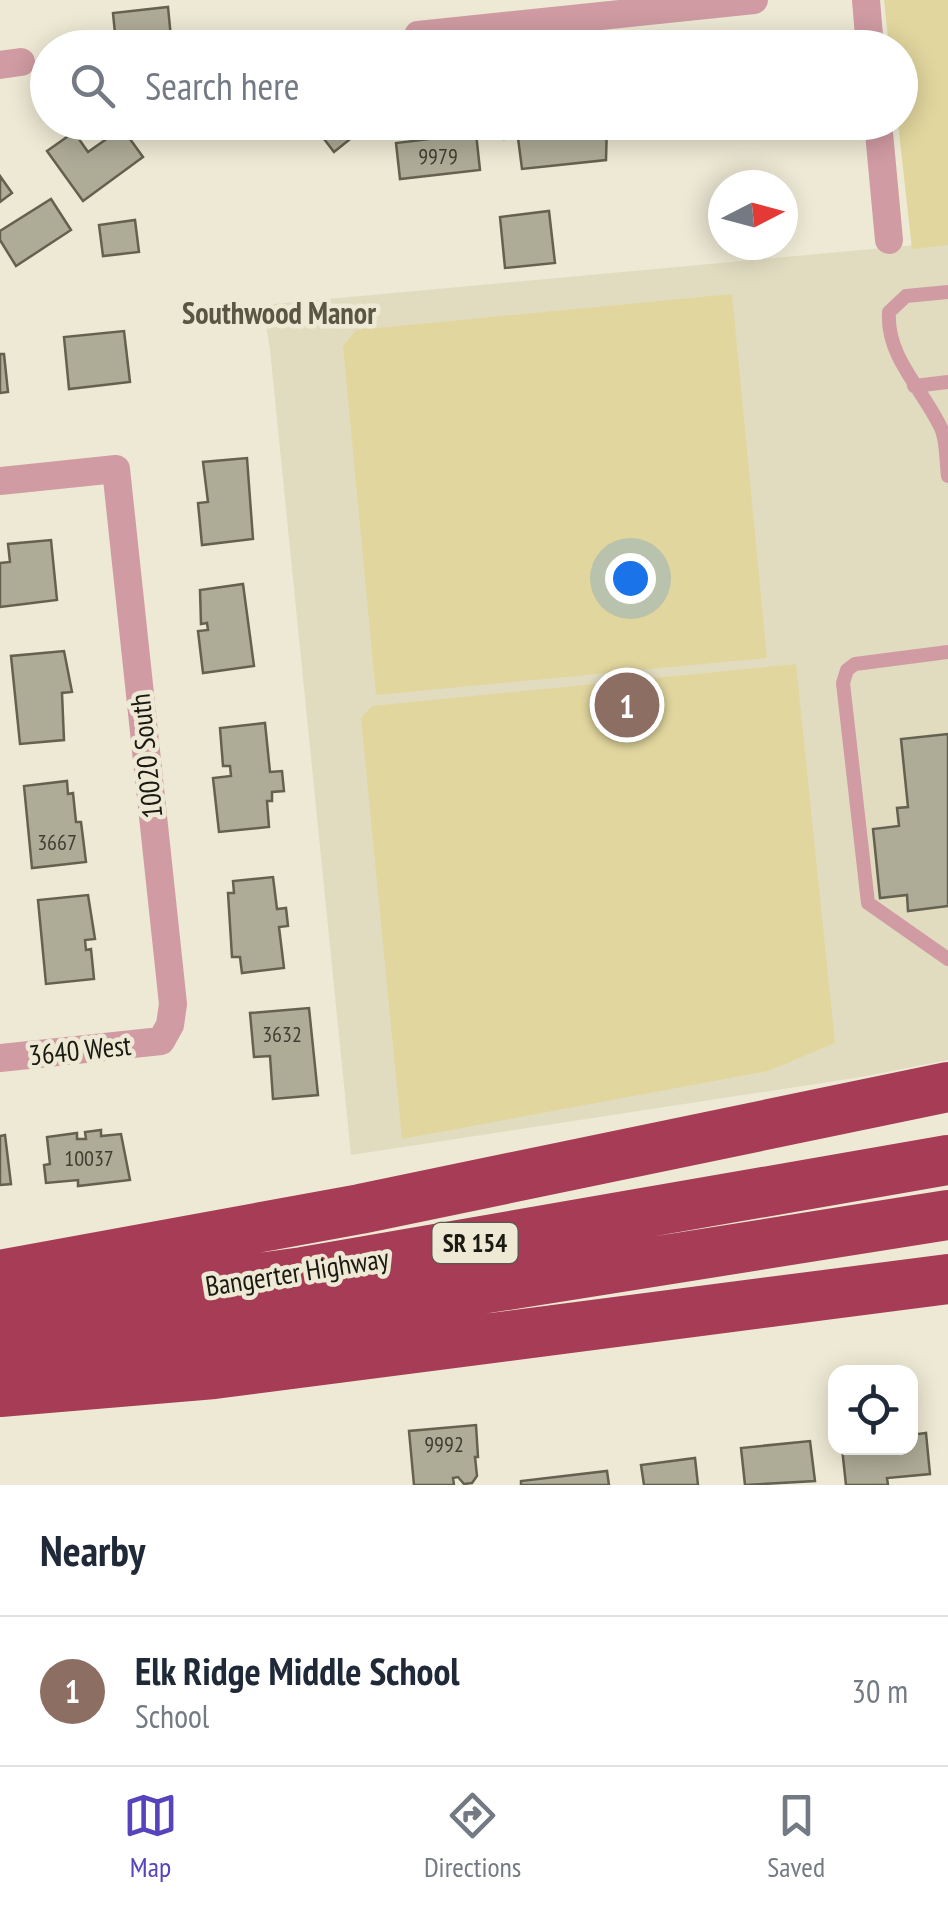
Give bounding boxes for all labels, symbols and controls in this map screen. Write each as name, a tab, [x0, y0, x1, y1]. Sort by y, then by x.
search box	[30, 30, 918, 140]
icon: search	[65, 58, 120, 113]
text: Search here	[145, 61, 299, 110]
house number: 9979	[418, 142, 458, 170]
north arrow	[708, 170, 798, 260]
district label: Southwood Manor	[182, 293, 376, 332]
your location	[605, 553, 656, 604]
pin: 1	[594, 668, 660, 742]
street label: 10020 South	[121, 692, 170, 820]
house number: 3667	[37, 828, 77, 856]
house number: 3632	[262, 1020, 302, 1048]
street label: 3640 West	[27, 1026, 133, 1073]
house number: 10037	[64, 1144, 114, 1172]
road number: SR 154	[432, 1223, 518, 1263]
street label: Bangerter Highway	[203, 1239, 392, 1304]
map controls	[828, 1365, 918, 1455]
button: locate	[828, 1365, 918, 1455]
house number: 9992	[424, 1430, 464, 1458]
text: Nearby	[40, 1523, 145, 1578]
text: Elk Ridge Middle School	[135, 1646, 460, 1695]
text: 1	[65, 1670, 80, 1712]
text: 30 m	[852, 1670, 908, 1712]
text: School	[135, 1695, 209, 1737]
tab: Map	[123, 1788, 178, 1885]
tab: Directions	[424, 1788, 521, 1885]
tab: Saved	[767, 1788, 825, 1885]

